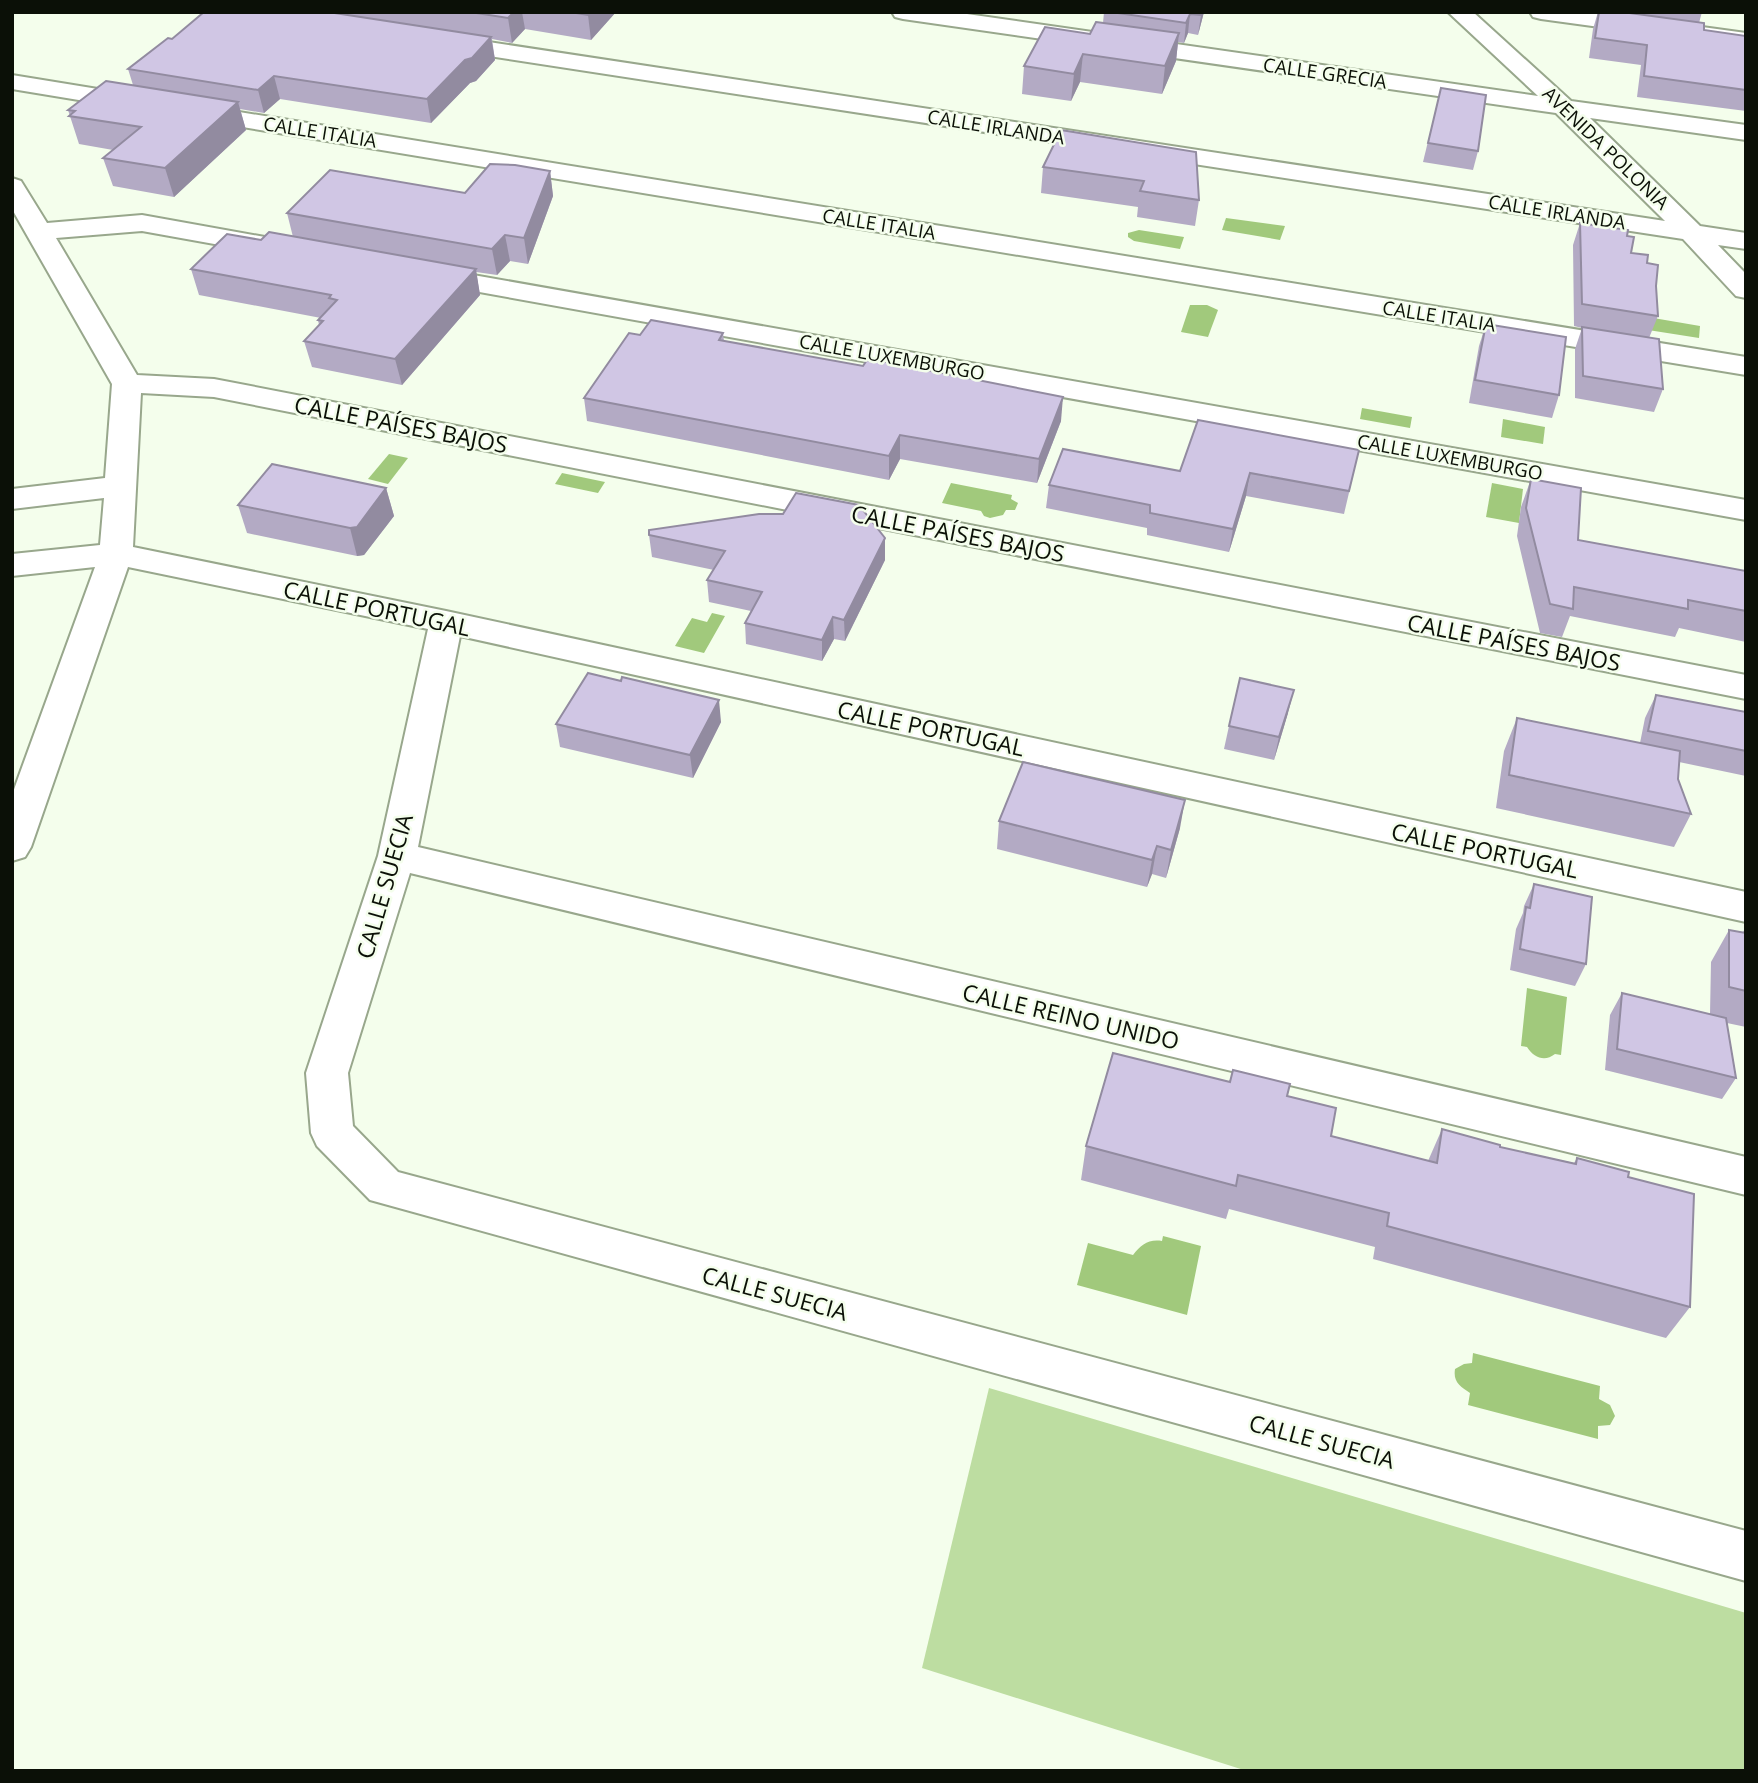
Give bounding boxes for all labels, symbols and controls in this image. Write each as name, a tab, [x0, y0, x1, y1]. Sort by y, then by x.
street label: CALLE GRECIA	[1261, 51, 1389, 95]
street label: AVENIDA POLONIA	[1537, 81, 1675, 215]
street label: CALLE IRLANDA	[926, 103, 1066, 151]
street label: CALLE ITALIA	[261, 110, 379, 154]
street label: CALLE IRLANDA	[1487, 188, 1627, 236]
street label: CALLE ITALIA	[820, 202, 938, 246]
street label: CALLE ITALIA	[1380, 294, 1498, 338]
street label: CALLE LUXEMBURGO	[797, 328, 987, 386]
street label: CALLE PAÍSES BAJOS	[292, 388, 510, 460]
street label: CALLE LUXEMBURGO	[1355, 428, 1545, 486]
street label: CALLE PAÍSES BAJOS	[849, 497, 1067, 569]
street label: CALLE PORTUGAL	[281, 573, 473, 643]
street label: CALLE PAÍSES BAJOS	[1405, 606, 1623, 678]
street label: CALLE PORTUGAL	[835, 693, 1027, 763]
street label: CALLE SUECIA	[348, 809, 420, 962]
street label: CALLE PORTUGAL	[1389, 815, 1581, 885]
street label: CALLE REINO UNIDO	[960, 976, 1182, 1056]
street label: CALLE SUECIA	[699, 1258, 852, 1328]
street label: CALLE SUECIA	[1246, 1406, 1399, 1476]

